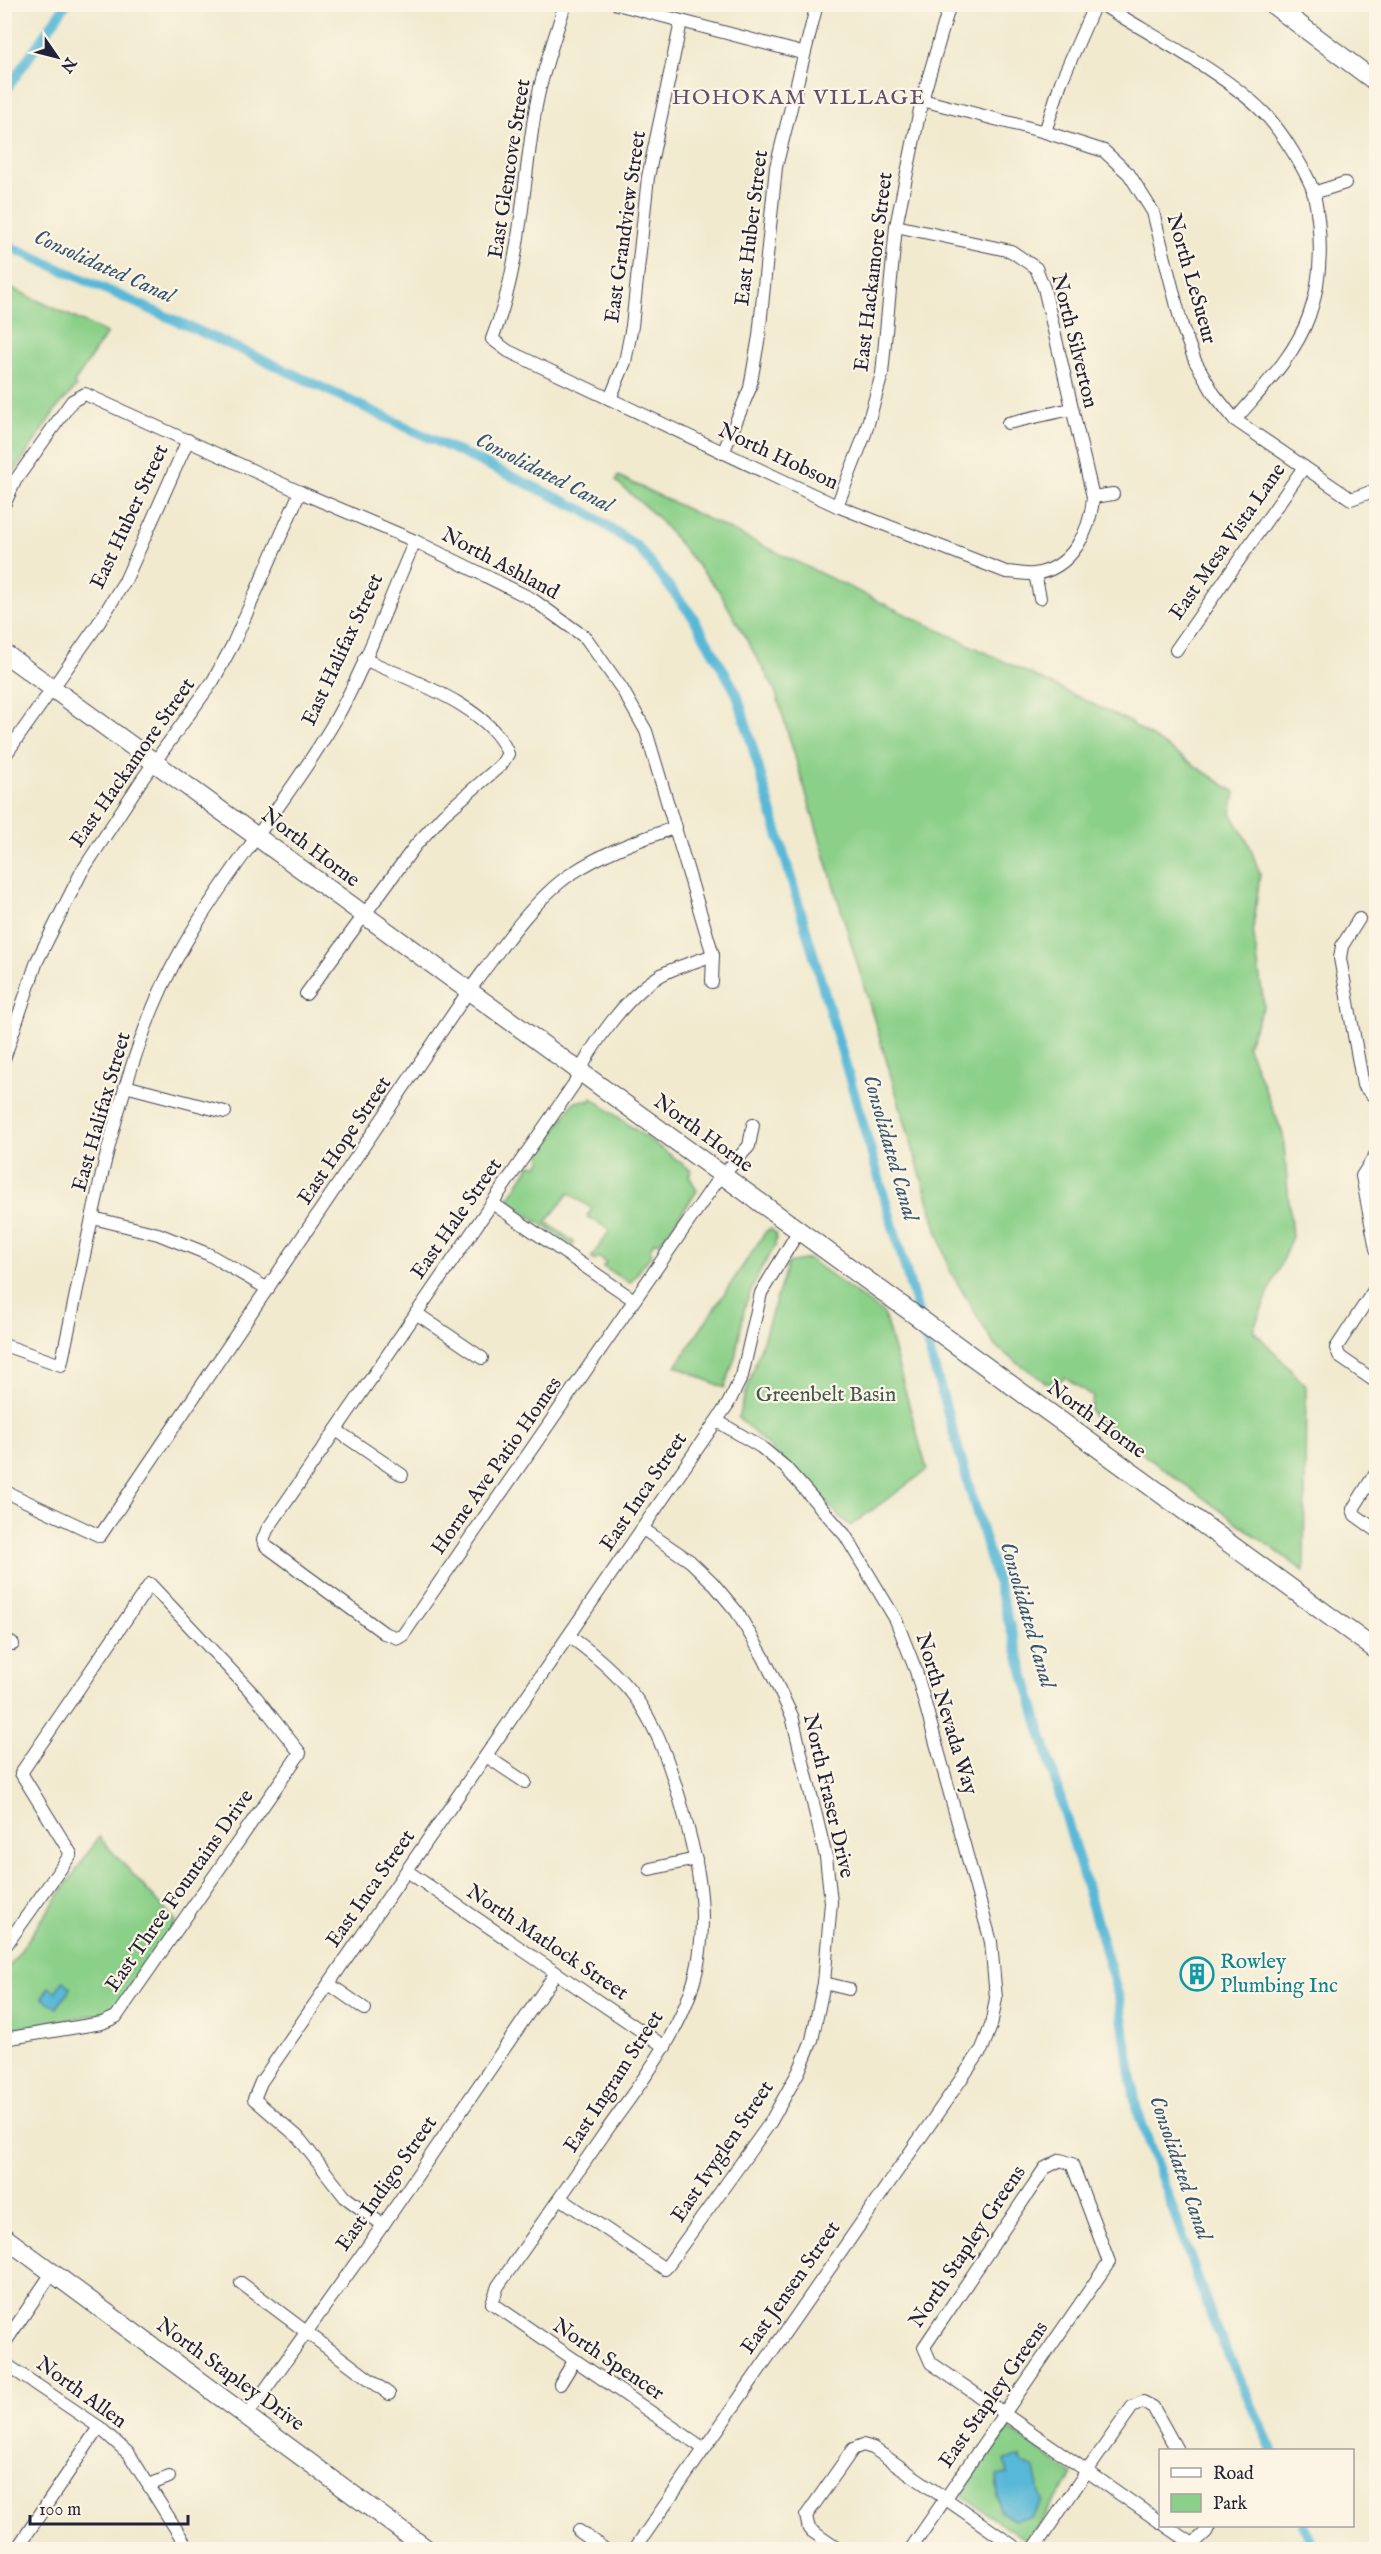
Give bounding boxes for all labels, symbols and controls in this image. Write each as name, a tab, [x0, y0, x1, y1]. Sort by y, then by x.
north arrow	[27, 27, 87, 87]
text: N	[55, 52, 80, 76]
street label: East Glencove Street	[482, 77, 538, 261]
district label: HOHOKAM VILLAGE	[672, 84, 926, 112]
street label: East Grandview Street	[599, 129, 653, 325]
street label: East Huber Street	[729, 149, 775, 307]
street label: East Hackamore Street	[848, 171, 900, 373]
street label: North LeSueur	[1160, 211, 1223, 347]
water label: Consolidated Canal	[30, 224, 180, 311]
street label: North Silverton	[1044, 271, 1104, 411]
street label: North Hobson	[714, 417, 842, 497]
water label: Consolidated Canal	[471, 426, 619, 521]
street label: East Huber Street	[85, 440, 175, 594]
street label: East Mesa Vista Lane	[1164, 458, 1292, 626]
street label: North Ashland	[436, 522, 564, 607]
street label: East Halifax Street	[296, 570, 390, 730]
street label: East Hackamore Street	[64, 673, 202, 853]
street label: North Horne	[255, 802, 365, 894]
street label: East Halifax Street	[66, 1029, 138, 1195]
street label: East Hope Street	[292, 1071, 398, 1211]
water label: Consolidated Canal	[856, 1072, 925, 1226]
street label: North Horne	[648, 1089, 759, 1180]
street label: East Hale Street	[405, 1153, 509, 1285]
street label: Horne Ave Patio Homes	[425, 1372, 569, 1560]
street label: North Horne	[1041, 1375, 1152, 1466]
park label: Greenbelt Basin	[756, 1382, 896, 1409]
street label: East Inca Street	[594, 1427, 694, 1557]
water label: Consolidated Canal	[993, 1539, 1062, 1693]
street label: North Nevada Way	[909, 1630, 984, 1799]
street label: North Fraser Drive	[796, 1711, 860, 1881]
street label: East Three Fountains Drive	[100, 1784, 260, 1998]
street label: East Inca Street	[320, 1825, 422, 1953]
street label: North Matlock Street	[461, 1879, 633, 2007]
place label: Rowley Plumbing Inc	[1220, 1949, 1338, 2000]
building icon: Rowley Plumbing Inc	[1179, 1956, 1215, 1992]
street label: East Ingram Street	[558, 2006, 670, 2158]
street label: East Ivyglen Street	[666, 2076, 780, 2228]
water label: Consolidated Canal	[1142, 2092, 1218, 2246]
street label: East Indigo Street	[330, 2111, 444, 2257]
street label: North Stapley Greens	[904, 2161, 1032, 2333]
street label: East Jensen Street	[735, 2216, 847, 2360]
street label: North Stapley Drive	[150, 2312, 310, 2438]
street label: North Spencer	[547, 2313, 669, 2407]
street label: East Stapley Greens	[933, 2316, 1055, 2474]
street label: North Allen	[30, 2351, 132, 2435]
legend	[1159, 2449, 1354, 2527]
text: Road	[1213, 2463, 1254, 2486]
scale bar	[30, 2488, 188, 2526]
text: Park	[1213, 2493, 1248, 2516]
text: 100 m	[39, 2499, 81, 2522]

